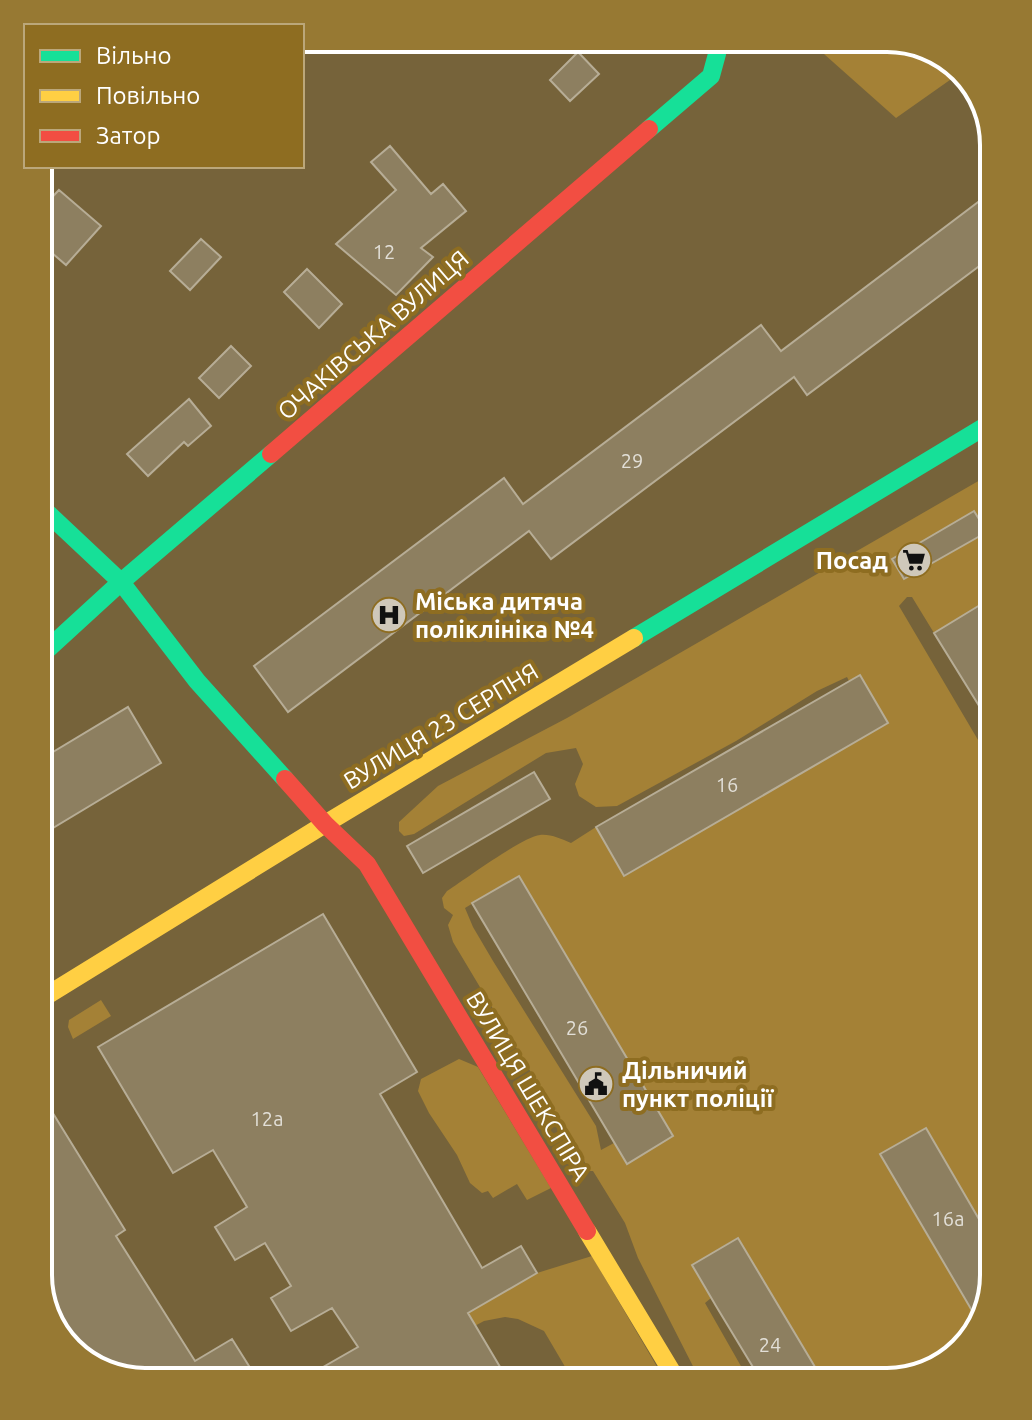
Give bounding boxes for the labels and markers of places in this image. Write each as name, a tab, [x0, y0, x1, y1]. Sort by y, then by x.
supermarket icon: Посад	[895, 541, 933, 579]
place label: Посад	[816, 547, 888, 574]
place label: Міська дитяча поліклініка №4	[415, 588, 594, 643]
hospital icon: Міська дитяча поліклініка №4	[370, 596, 408, 634]
place label: Дільничий пункт поліції	[622, 1057, 774, 1112]
public building icon: Дільничий пункт поліції	[577, 1065, 615, 1103]

